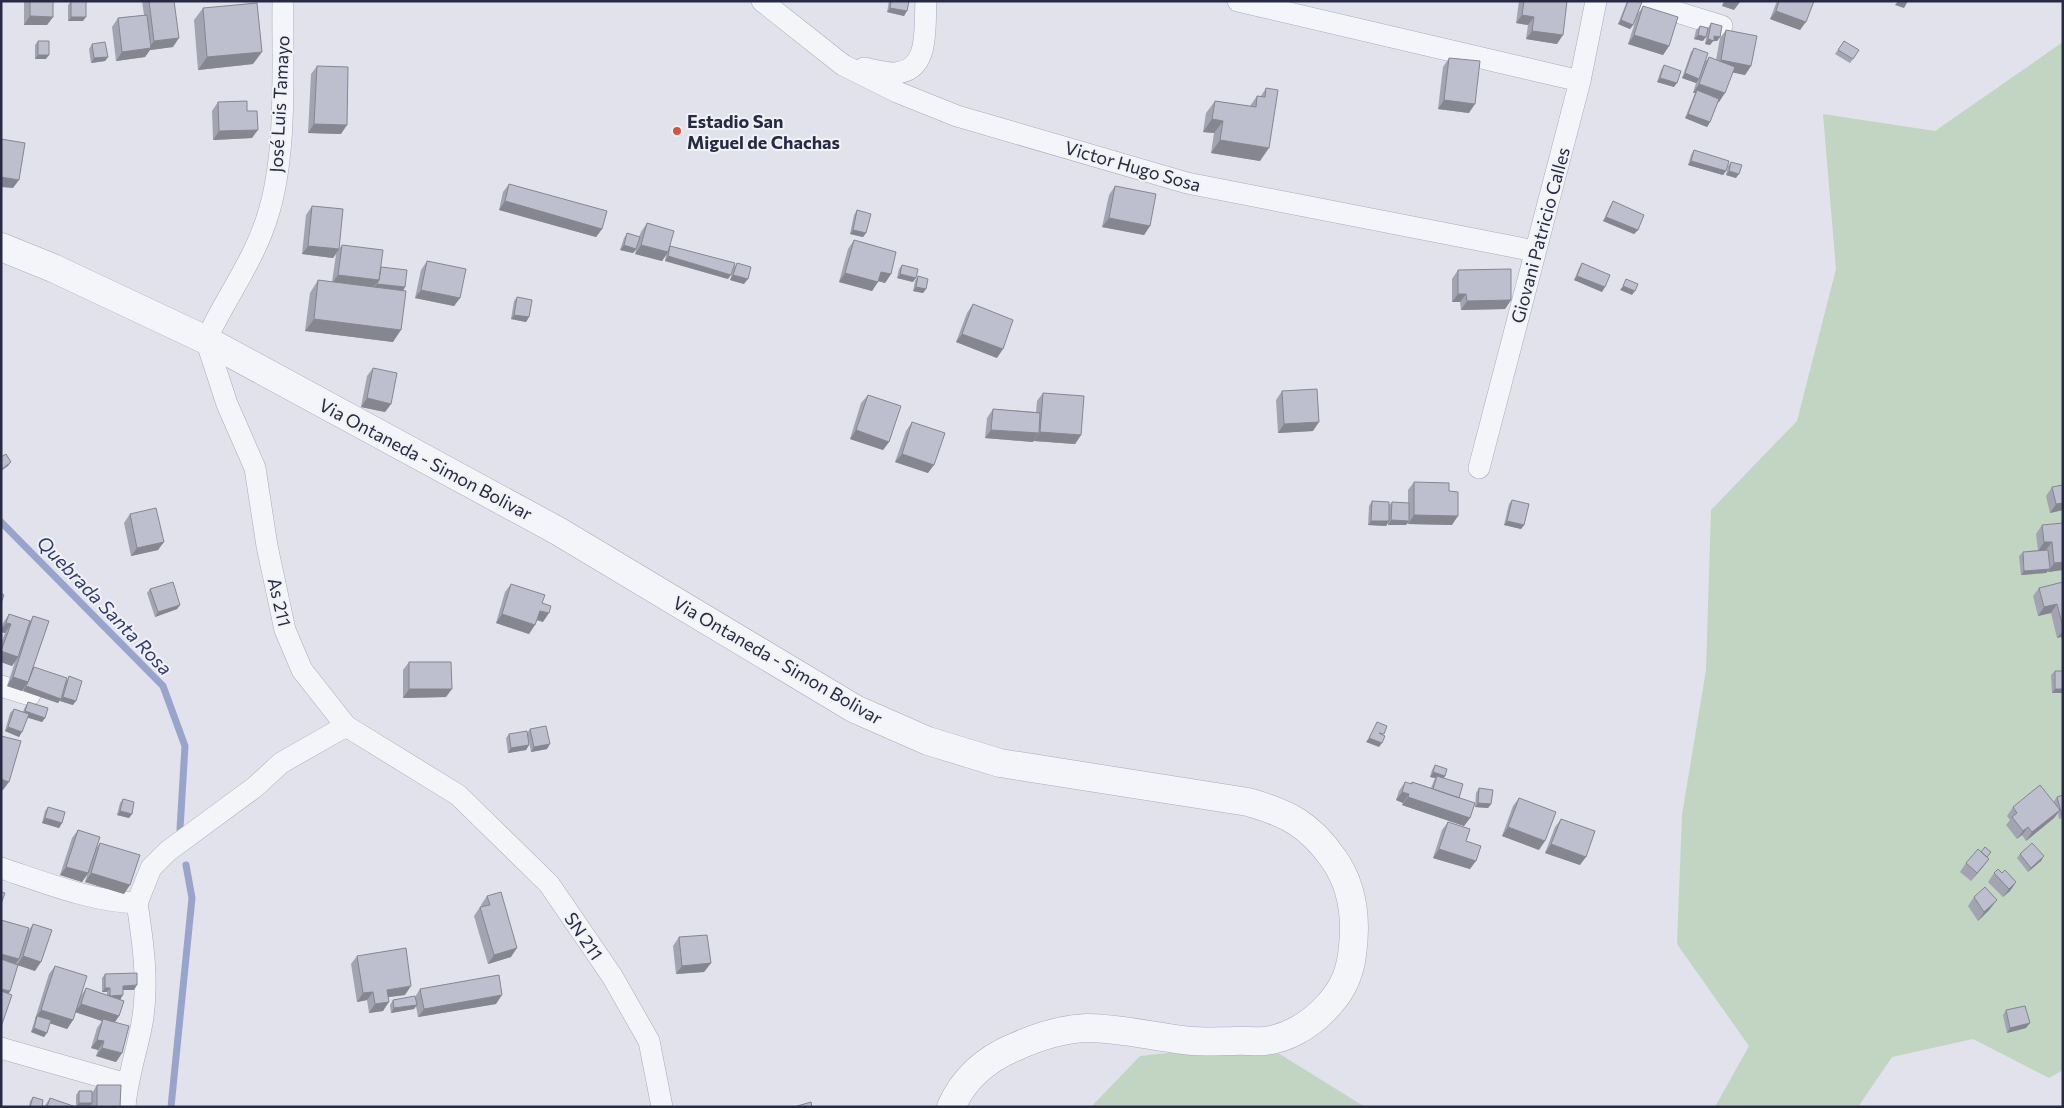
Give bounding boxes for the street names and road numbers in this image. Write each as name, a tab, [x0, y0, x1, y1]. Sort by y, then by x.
street label: José Luis Tamayo	[264, 35, 294, 173]
street label: Victor Hugo Sosa	[1062, 136, 1204, 196]
street label: Giovani Patricio Calles	[1506, 145, 1574, 325]
street label: Via Ontaneda - Simon Bolivar	[316, 393, 536, 525]
street label: As 211	[264, 575, 296, 629]
street label: Via Ontaneda - Simon Bolivar	[669, 591, 887, 729]
street label: SN 211	[560, 908, 608, 964]

